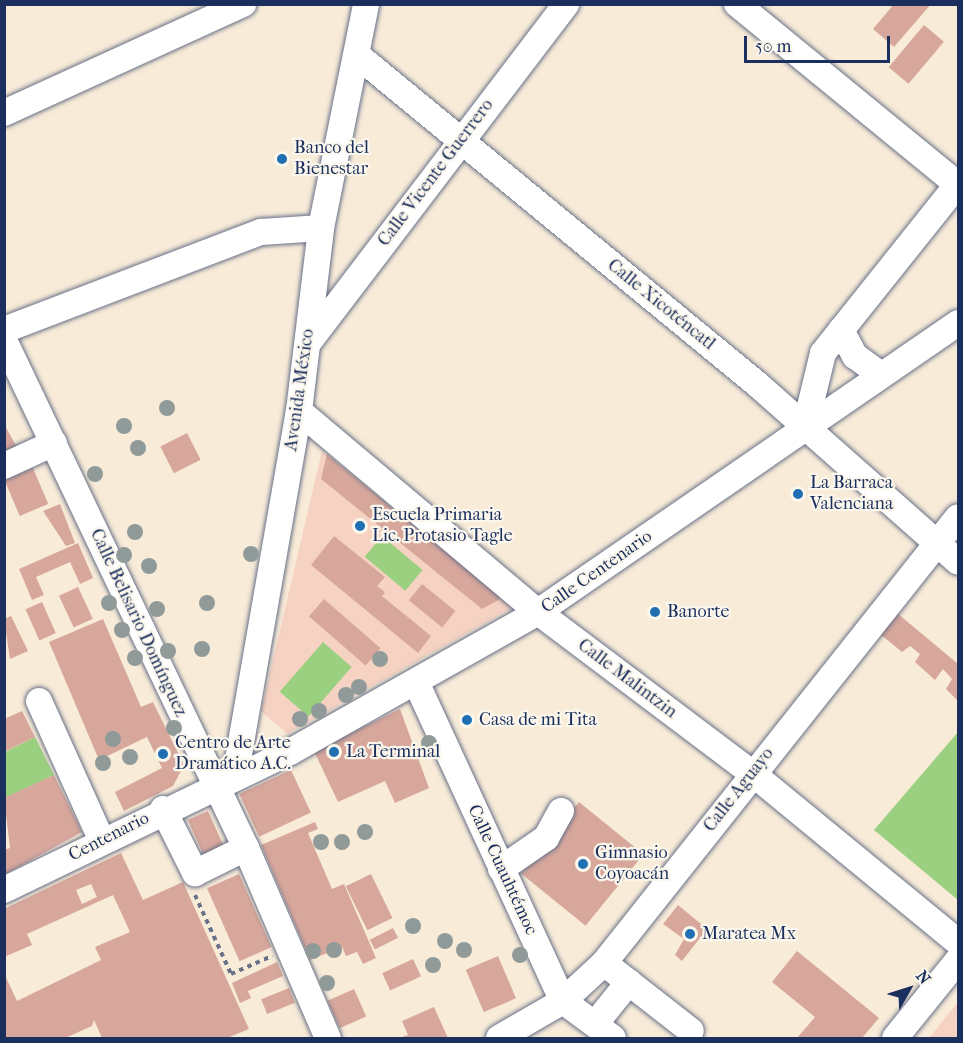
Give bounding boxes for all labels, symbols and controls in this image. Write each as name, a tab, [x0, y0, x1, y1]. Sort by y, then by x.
scale bar	[747, 24, 892, 62]
text: 50 m	[755, 36, 791, 57]
street label: Calle Vicente Guerrero	[374, 95, 498, 251]
place label: Banco del Bienestar	[294, 138, 369, 180]
marker: Banco del Bienestar	[275, 152, 289, 166]
street label: Calle Xicoténcatl	[603, 255, 719, 355]
street label: Avenida México	[281, 328, 319, 452]
place label: La Barraca Valenciana	[810, 473, 893, 516]
marker: La Barraca Valenciana	[791, 487, 805, 501]
place label: Escuela Primaria Lic. Protasio Tagle	[372, 505, 513, 548]
marker: Escuela Primaria Lic. Protasio Tagle	[353, 519, 367, 533]
street label: Calle Belisario Domínguez	[85, 526, 191, 720]
street label: Calle Centenario	[537, 526, 657, 618]
place label: Banorte	[667, 601, 729, 623]
marker: Banorte	[648, 605, 662, 619]
street label: Calle Malintzin	[573, 635, 681, 723]
place label: Casa de mi Tita	[479, 709, 597, 731]
marker: Casa de mi Tita	[460, 713, 474, 727]
place label: Centro de Arte Dramático A.C.	[175, 733, 291, 776]
place label: La Terminal	[346, 741, 440, 763]
street label: Calle Aguayo	[699, 743, 779, 837]
marker: La Terminal	[327, 745, 341, 759]
marker: Centro de Arte Dramático A.C.	[156, 747, 170, 761]
street label: Calle Cuauhtémoc	[462, 802, 542, 938]
street label: Centenario	[65, 808, 153, 866]
place label: Gimnasio Coyoacán	[595, 843, 669, 886]
marker: Gimnasio Coyoacán	[576, 857, 590, 871]
place label: Maratea Mx	[702, 923, 796, 945]
marker: Maratea Mx	[683, 927, 697, 941]
north arrow	[879, 959, 939, 1019]
text: N	[912, 967, 935, 988]

